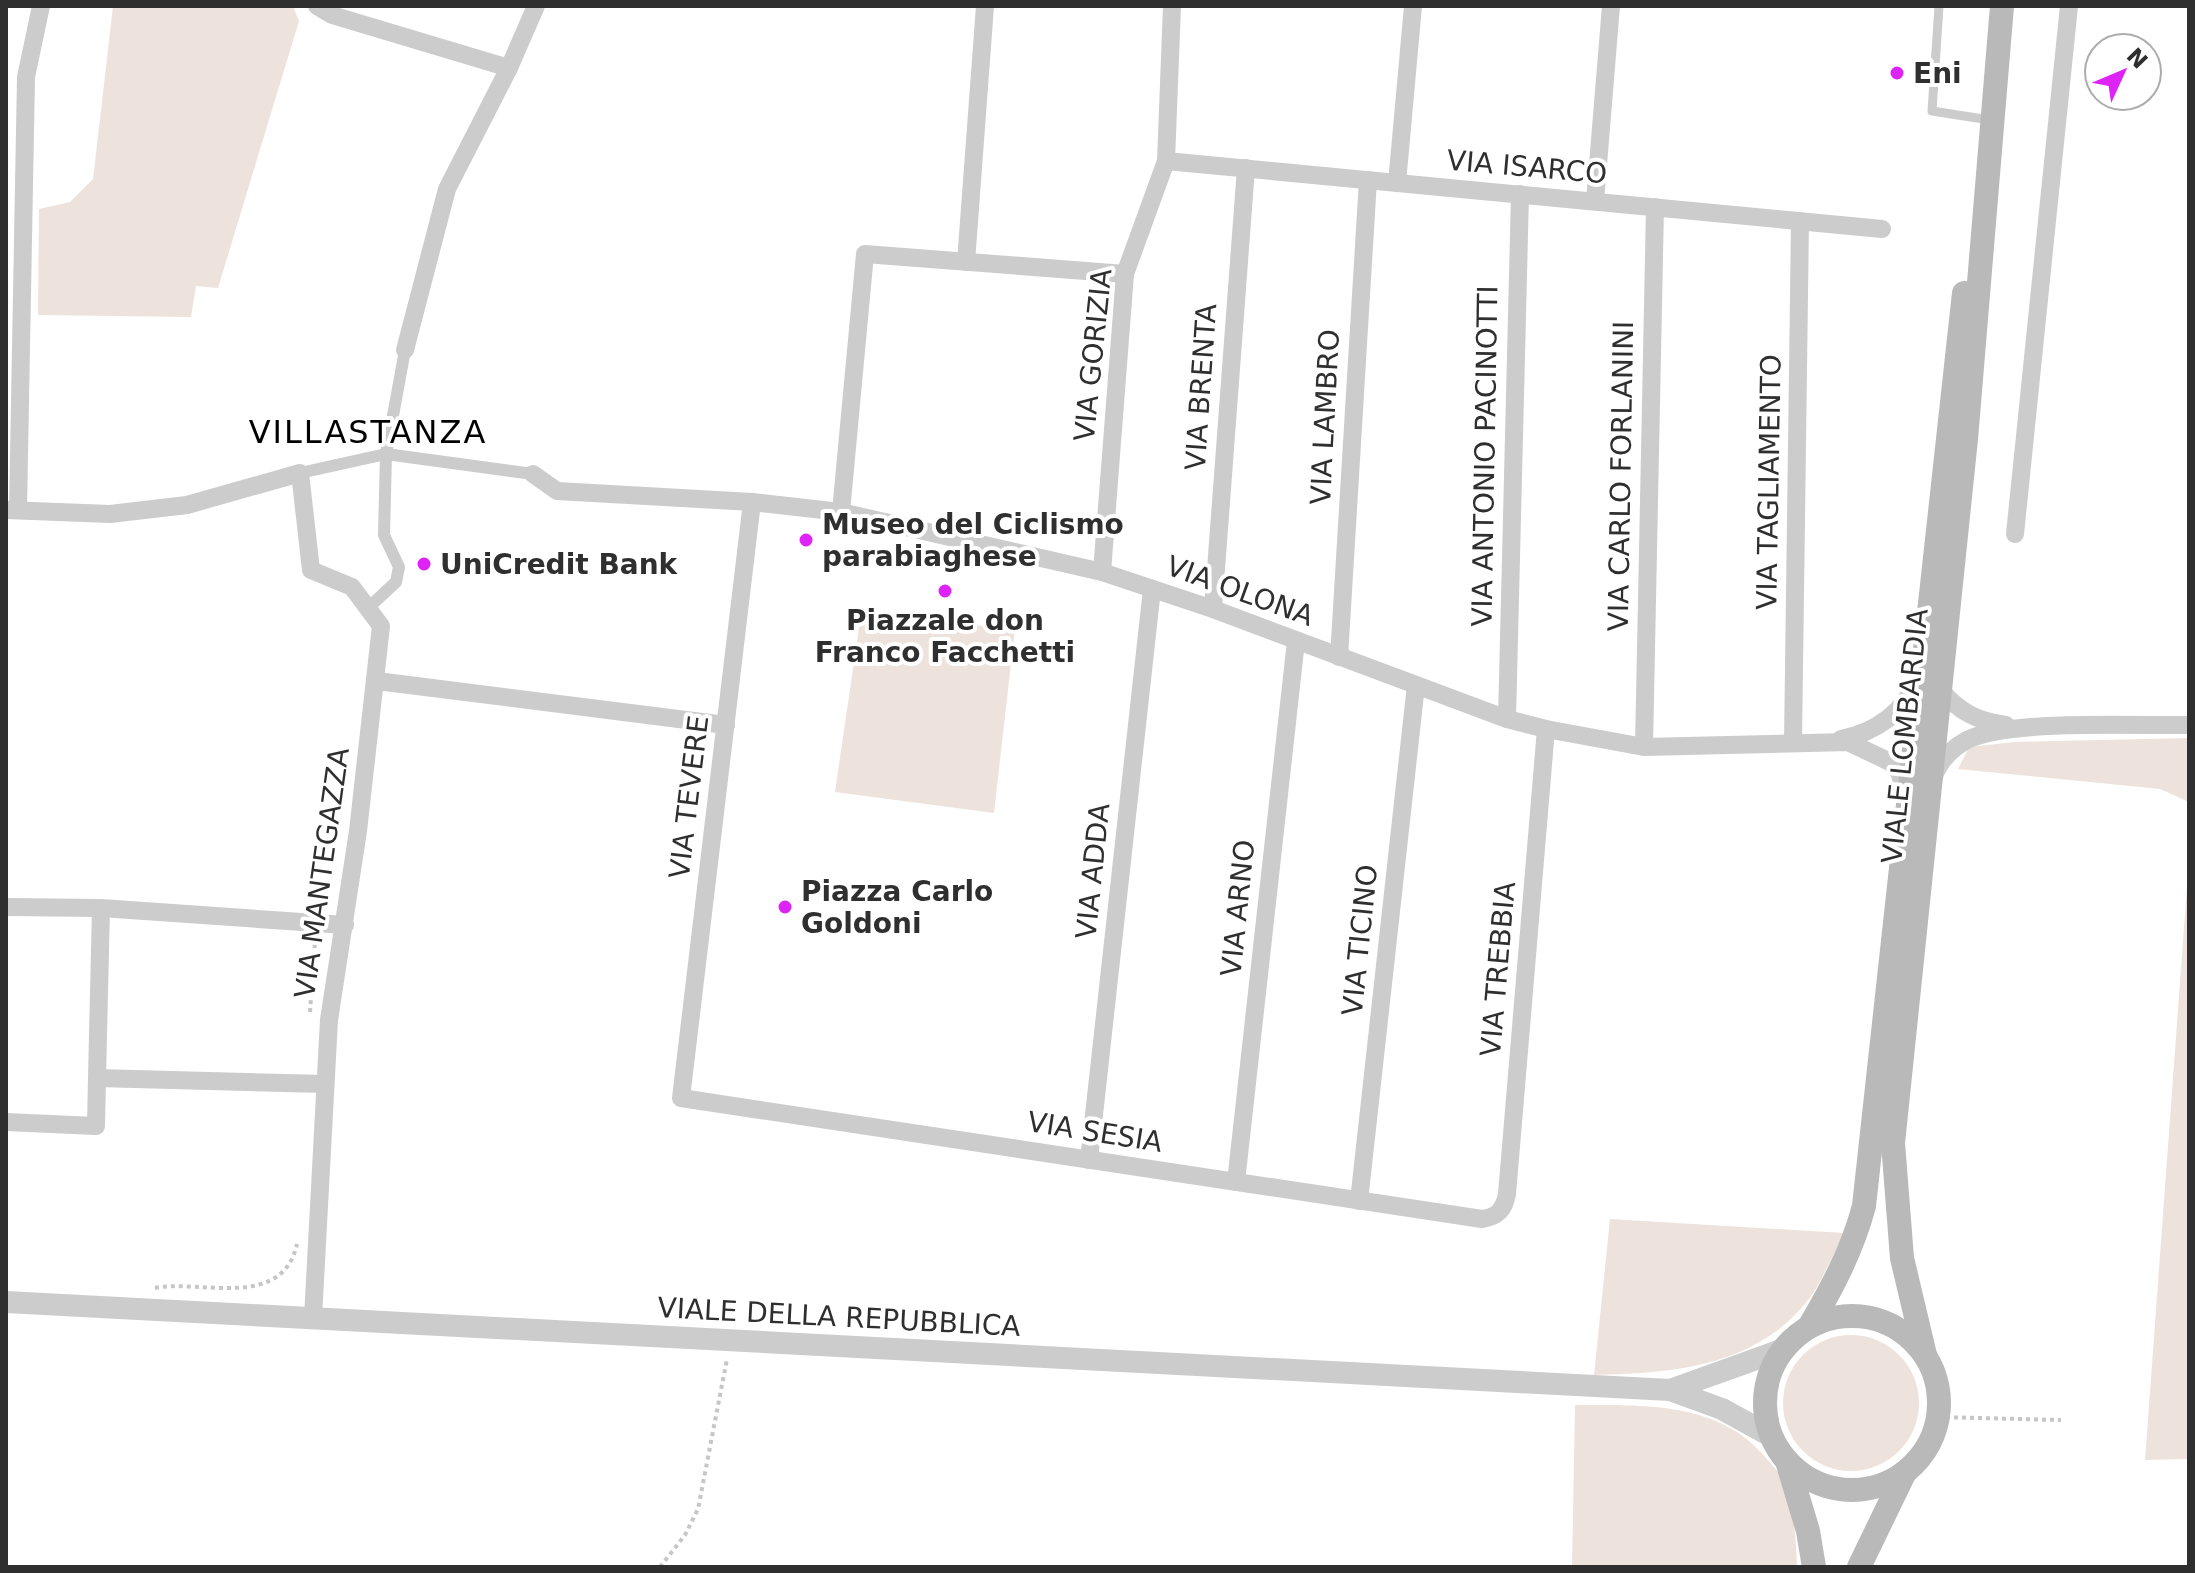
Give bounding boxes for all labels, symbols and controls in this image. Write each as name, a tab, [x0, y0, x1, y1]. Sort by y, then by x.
north arrow	[2083, 32, 2163, 112]
text: N	[2122, 43, 2152, 74]
place label: Eni	[1913, 57, 1962, 90]
marker: Eni	[1888, 64, 1906, 82]
street label: VIA ISARCO	[1445, 144, 1609, 190]
street label: VIA GORIZIA	[1068, 267, 1118, 443]
street label: VIA ANTONIO PACINOTTI	[1466, 285, 1504, 627]
street label: VIA BRENTA	[1179, 303, 1223, 471]
street label: VIA CARLO FORLANINI	[1602, 320, 1640, 632]
street label: VIA LAMBRO	[1304, 328, 1346, 506]
street label: VIA TAGLIAMENTO	[1750, 354, 1788, 610]
district label: VILLASTANZA	[249, 413, 487, 451]
place label: Museo del Ciclismo parabiaghese	[822, 508, 1124, 573]
marker: Museo del Ciclismo parabiaghese	[797, 531, 815, 549]
place label: UniCredit Bank	[440, 548, 679, 581]
street label: VIA OLONA	[1162, 549, 1318, 633]
marker: UniCredit Bank	[415, 555, 433, 573]
marker: Piazzale don Franco Facchetti	[936, 582, 954, 600]
place label: Piazzale don Franco Facchetti	[815, 604, 1075, 669]
street label: VIALE LOMBARDIA	[1875, 607, 1935, 865]
street label: VIA TEVERE	[663, 713, 715, 881]
street label: VIA MANTEGAZZA	[288, 745, 356, 1001]
street label: VIA ADDA	[1069, 801, 1117, 941]
street label: VIA ARNO	[1214, 838, 1262, 978]
street label: VIA TICINO	[1336, 863, 1384, 1017]
place label: Piazza Carlo Goldoni	[801, 875, 993, 940]
street label: VIA TREBBIA	[1474, 880, 1522, 1058]
marker: Piazza Carlo Goldoni	[776, 898, 794, 916]
street label: VIA SESIA	[1025, 1105, 1165, 1159]
street label: VIALE DELLA REPUBBLICA	[657, 1291, 1021, 1343]

